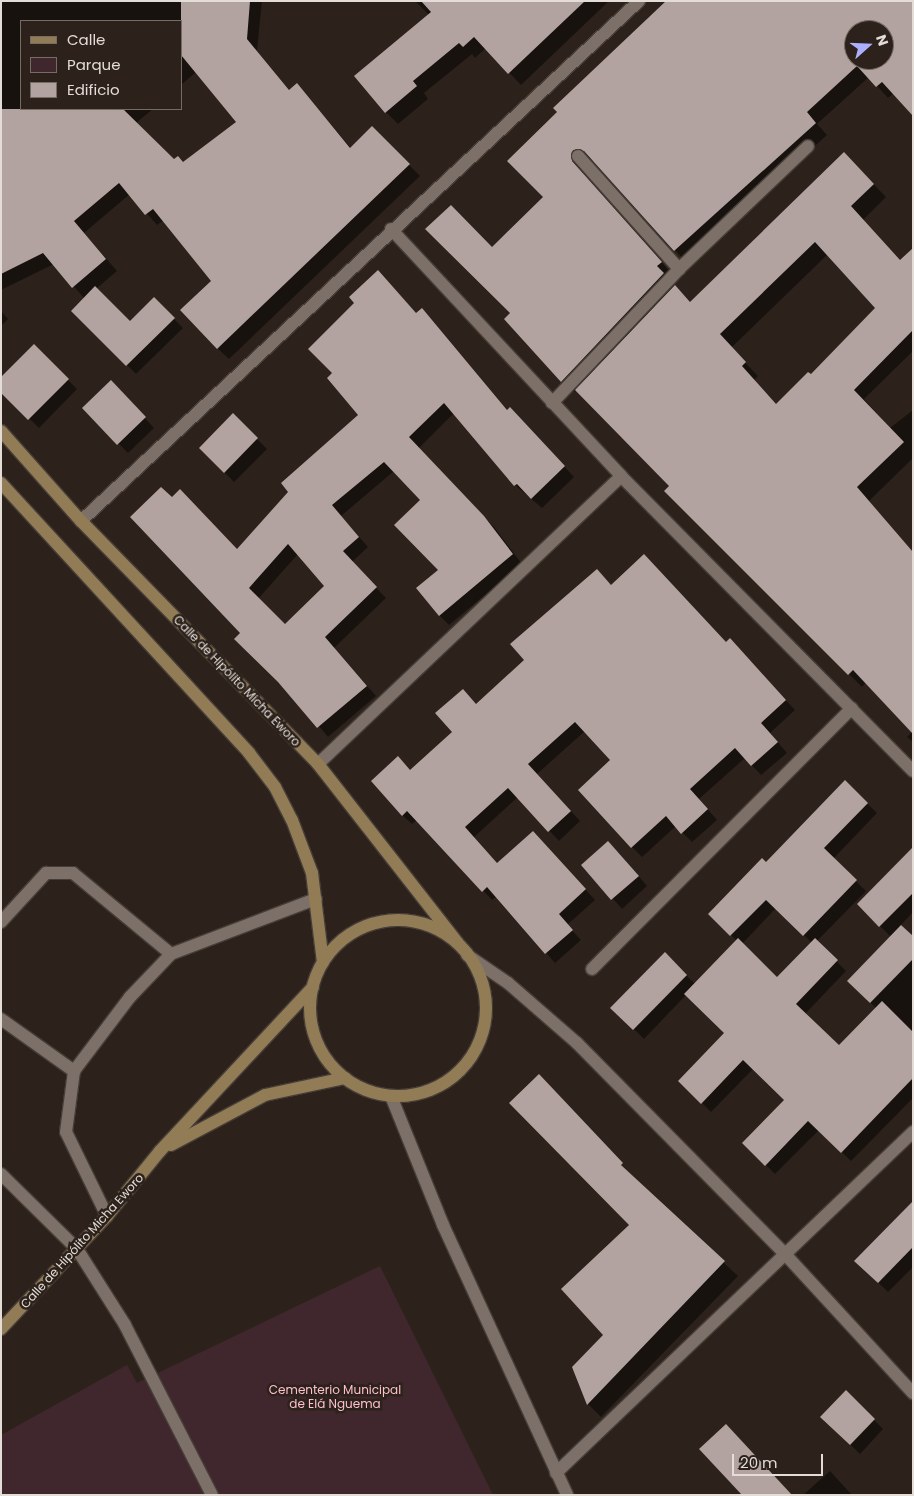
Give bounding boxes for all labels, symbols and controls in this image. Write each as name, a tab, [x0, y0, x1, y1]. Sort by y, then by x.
legend	[20, 20, 182, 110]
north arrow	[844, 20, 894, 70]
text: Calle	[67, 29, 105, 50]
text: N	[871, 32, 893, 49]
text: Parque	[67, 54, 120, 75]
text: Edificio	[67, 79, 120, 100]
street label: Calle de Hipólito Micha Eworo	[171, 613, 303, 749]
street label: Calle de Hipólito Micha Eworo	[18, 1171, 146, 1311]
park label: Cementerio Municipal de Elá Nguema	[269, 1383, 401, 1411]
scale bar	[734, 1444, 825, 1476]
text: 20 m	[740, 1452, 778, 1473]

